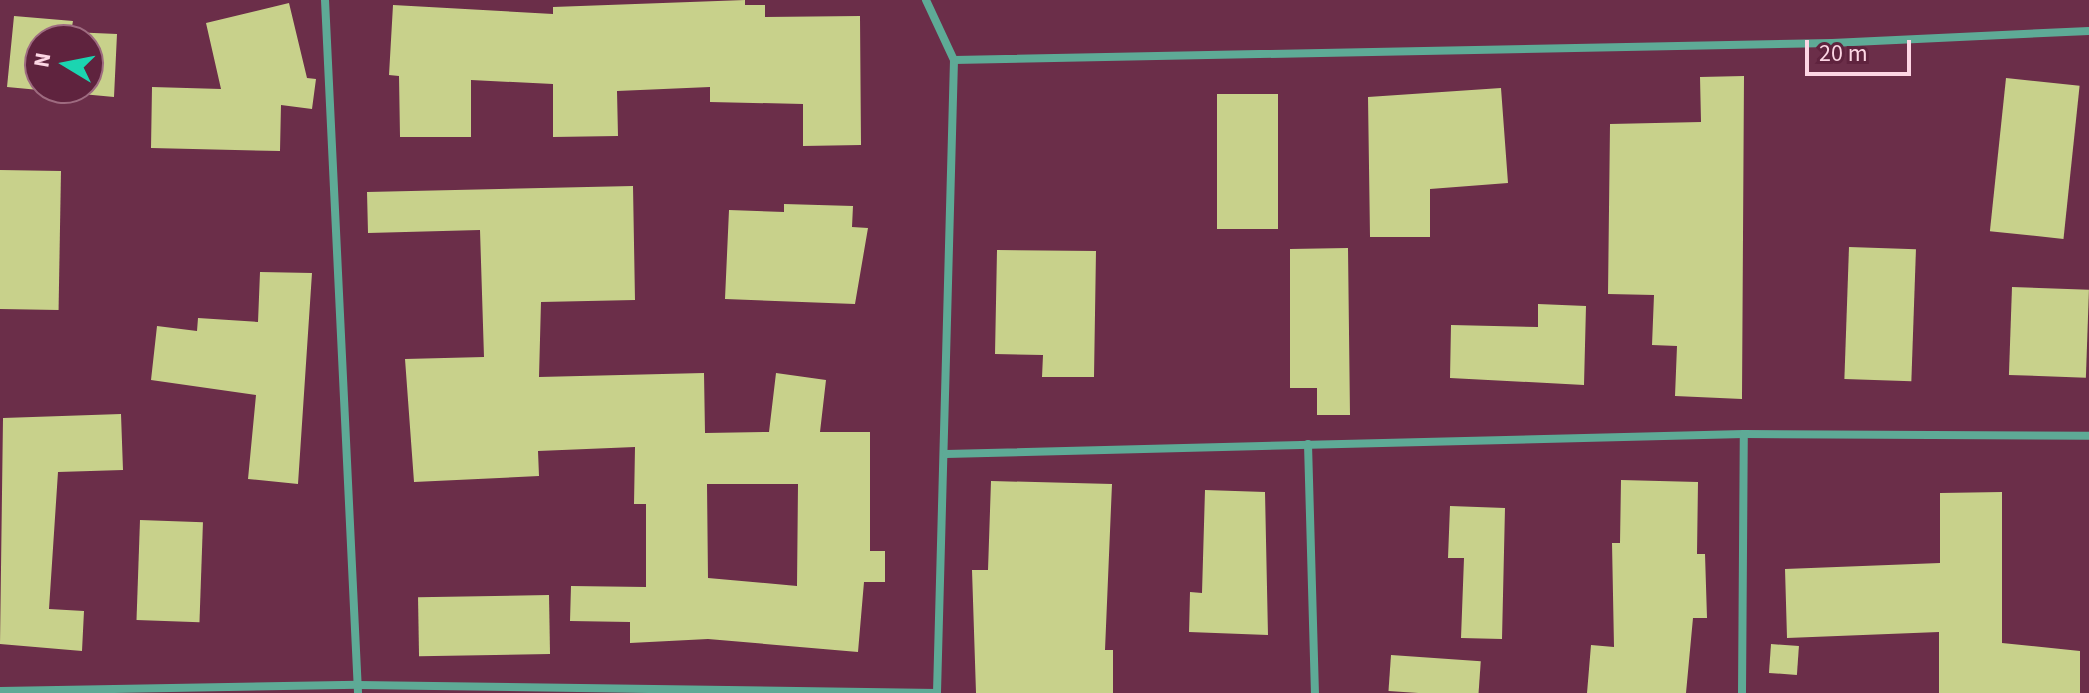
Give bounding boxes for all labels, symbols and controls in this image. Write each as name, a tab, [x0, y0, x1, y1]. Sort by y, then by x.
north arrow	[24, 24, 104, 104]
scale bar	[1809, 24, 1915, 74]
text: 20 m	[1819, 36, 1868, 71]
text: N	[25, 50, 59, 70]

